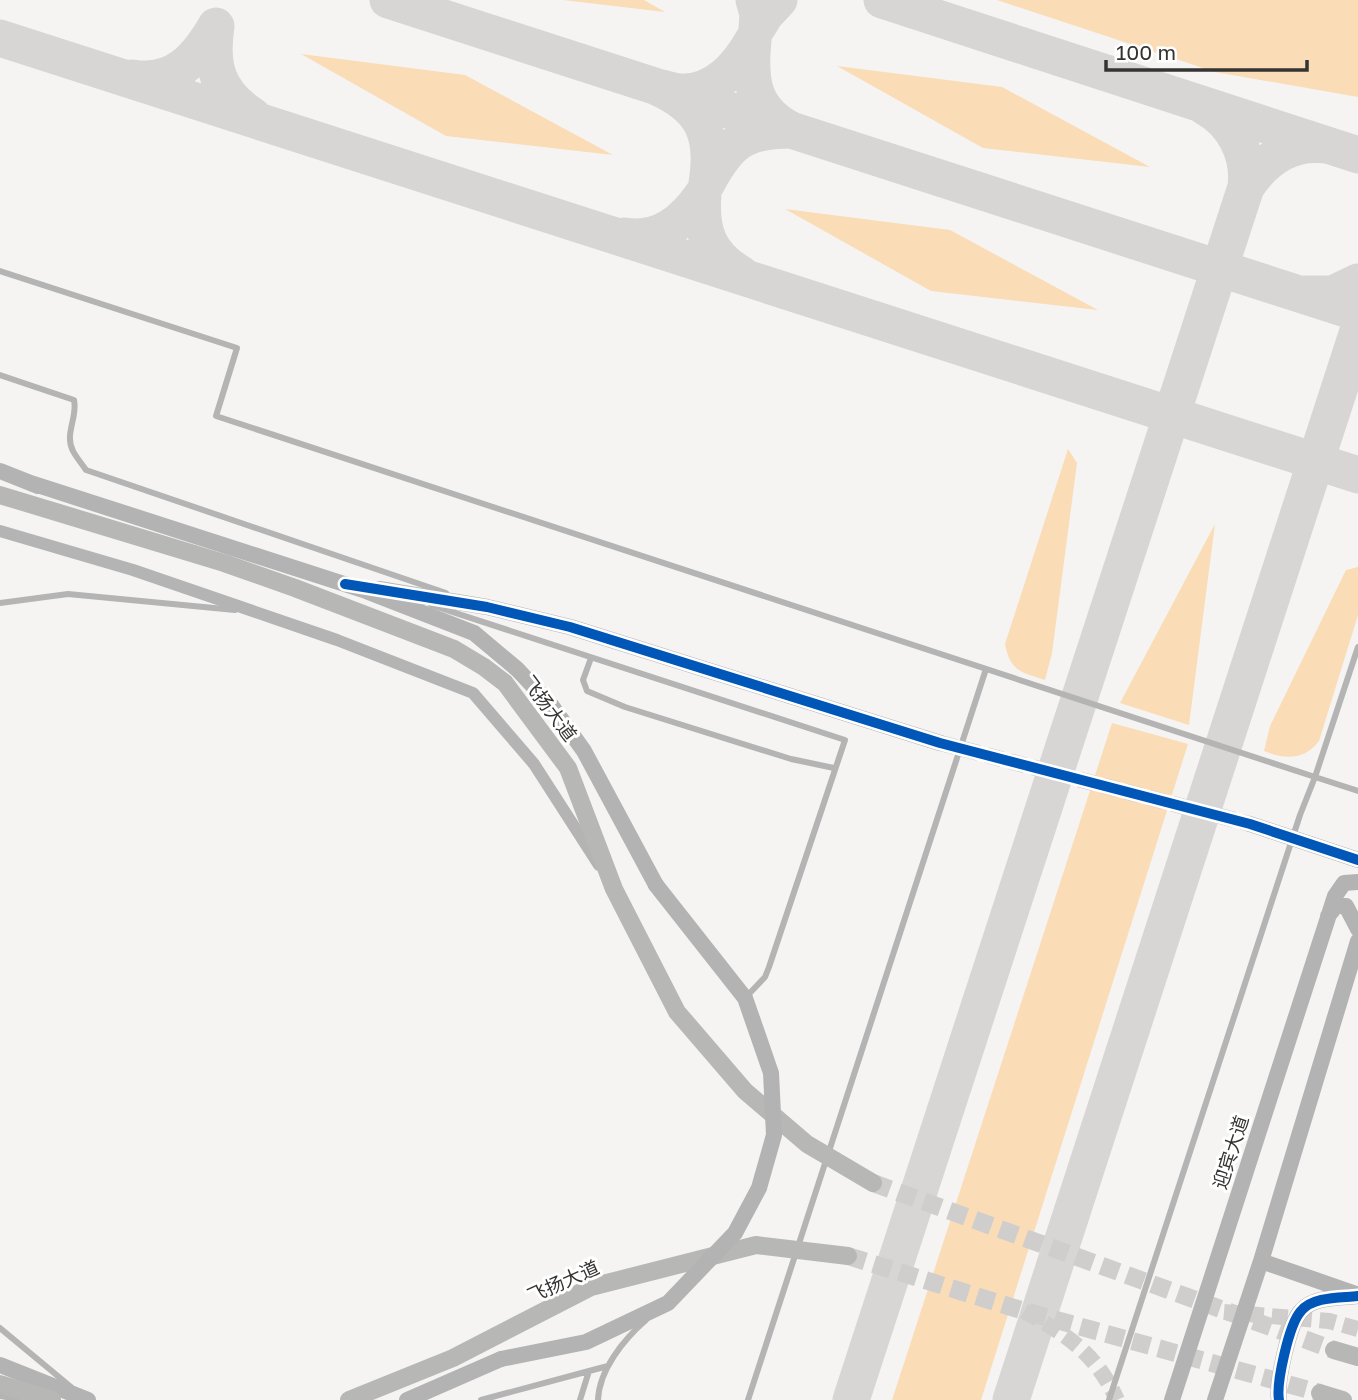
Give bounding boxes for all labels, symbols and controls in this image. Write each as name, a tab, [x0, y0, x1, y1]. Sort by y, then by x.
scale bar	[1106, 28, 1307, 72]
text: 100 m	[1116, 39, 1176, 65]
street label: 飞扬大道	[518, 671, 582, 745]
street label: 迎宾大道	[1207, 1112, 1253, 1192]
street label: 飞扬大道	[524, 1255, 602, 1307]

